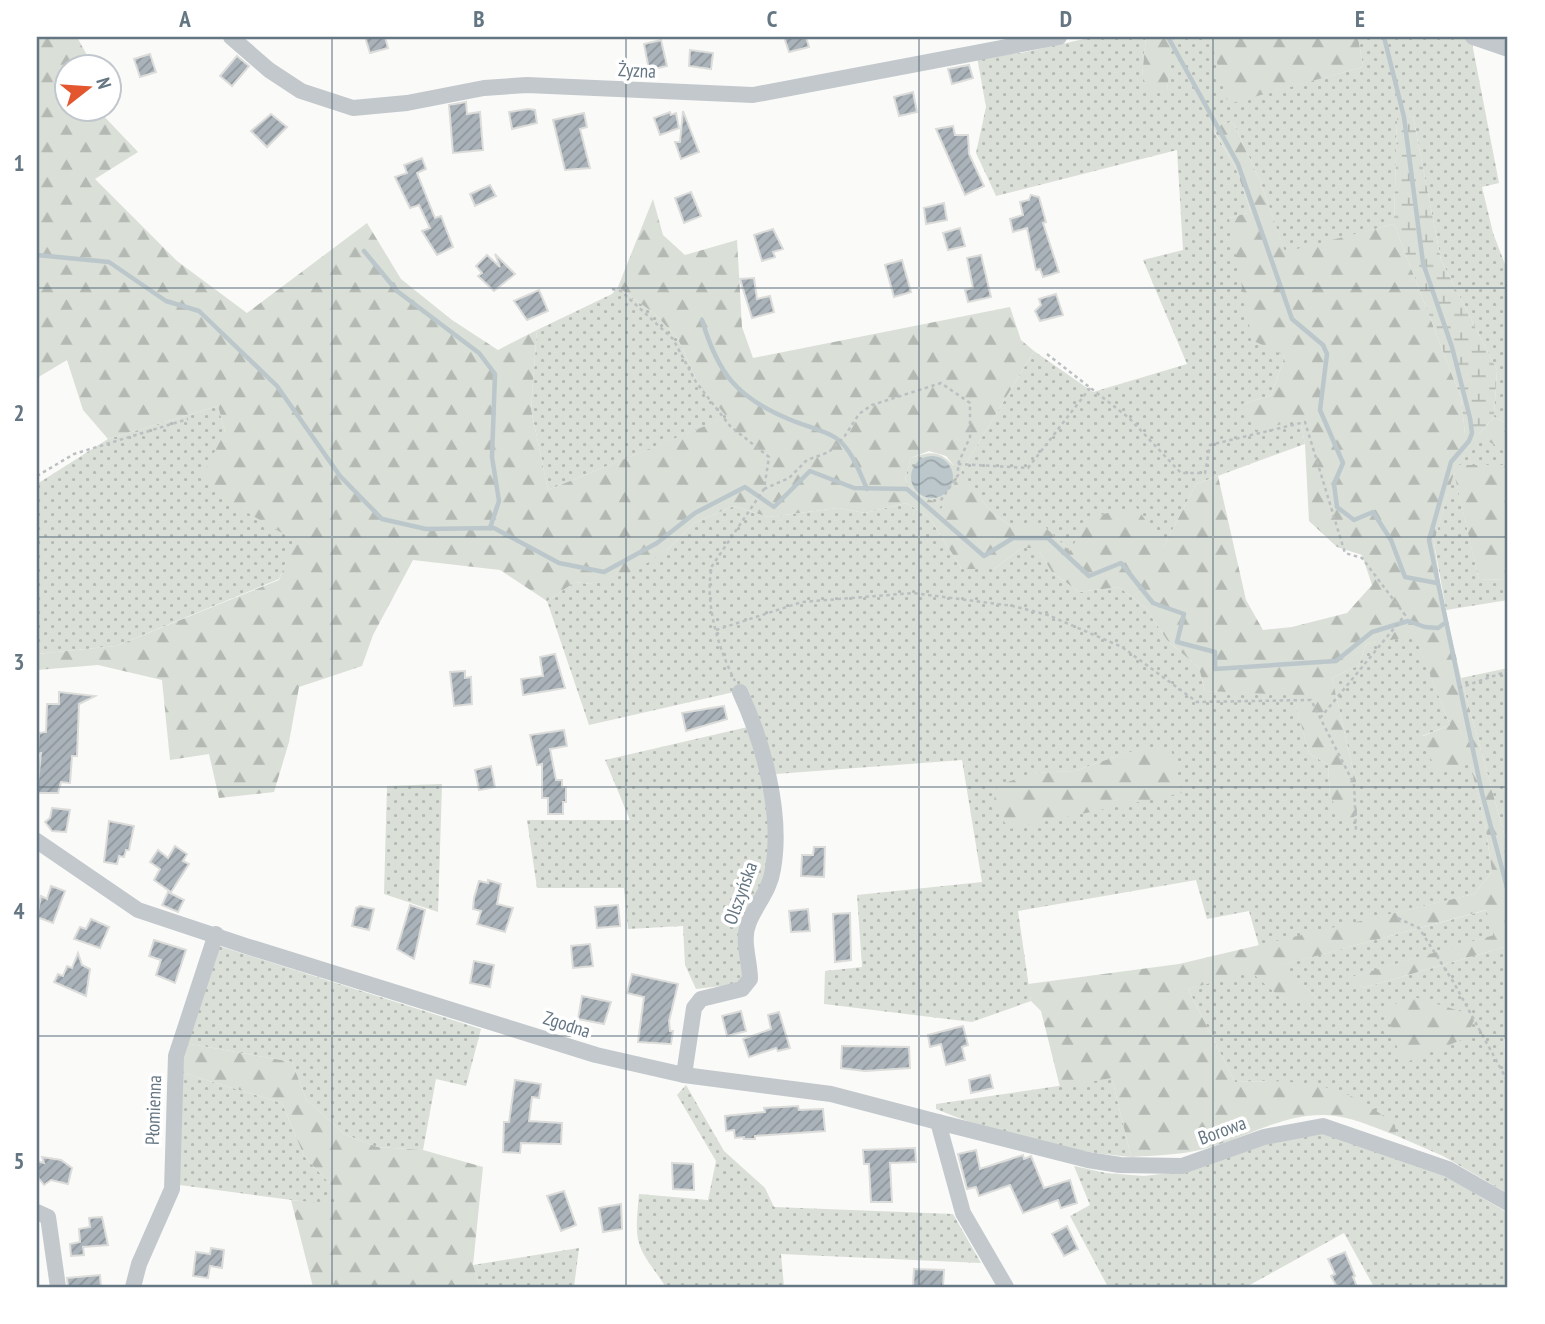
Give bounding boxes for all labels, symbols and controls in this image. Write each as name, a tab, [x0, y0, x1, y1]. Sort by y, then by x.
text: A	[178, 4, 191, 33]
text: B	[473, 4, 485, 33]
text: C	[767, 4, 778, 33]
text: D	[1060, 4, 1072, 33]
text: E	[1355, 4, 1365, 33]
north arrow	[52, 52, 122, 122]
street label: Żyzna	[618, 57, 656, 83]
text: N	[91, 75, 117, 91]
text: 1	[14, 148, 25, 177]
text: 2	[14, 398, 25, 427]
text: 3	[14, 647, 25, 676]
street label: Olszyńska	[718, 858, 762, 928]
text: 4	[14, 896, 25, 925]
street label: Zgodna	[540, 1005, 594, 1043]
street label: Płomienna	[140, 1075, 166, 1145]
street label: Borowa	[1195, 1110, 1249, 1150]
text: 5	[14, 1146, 25, 1175]

